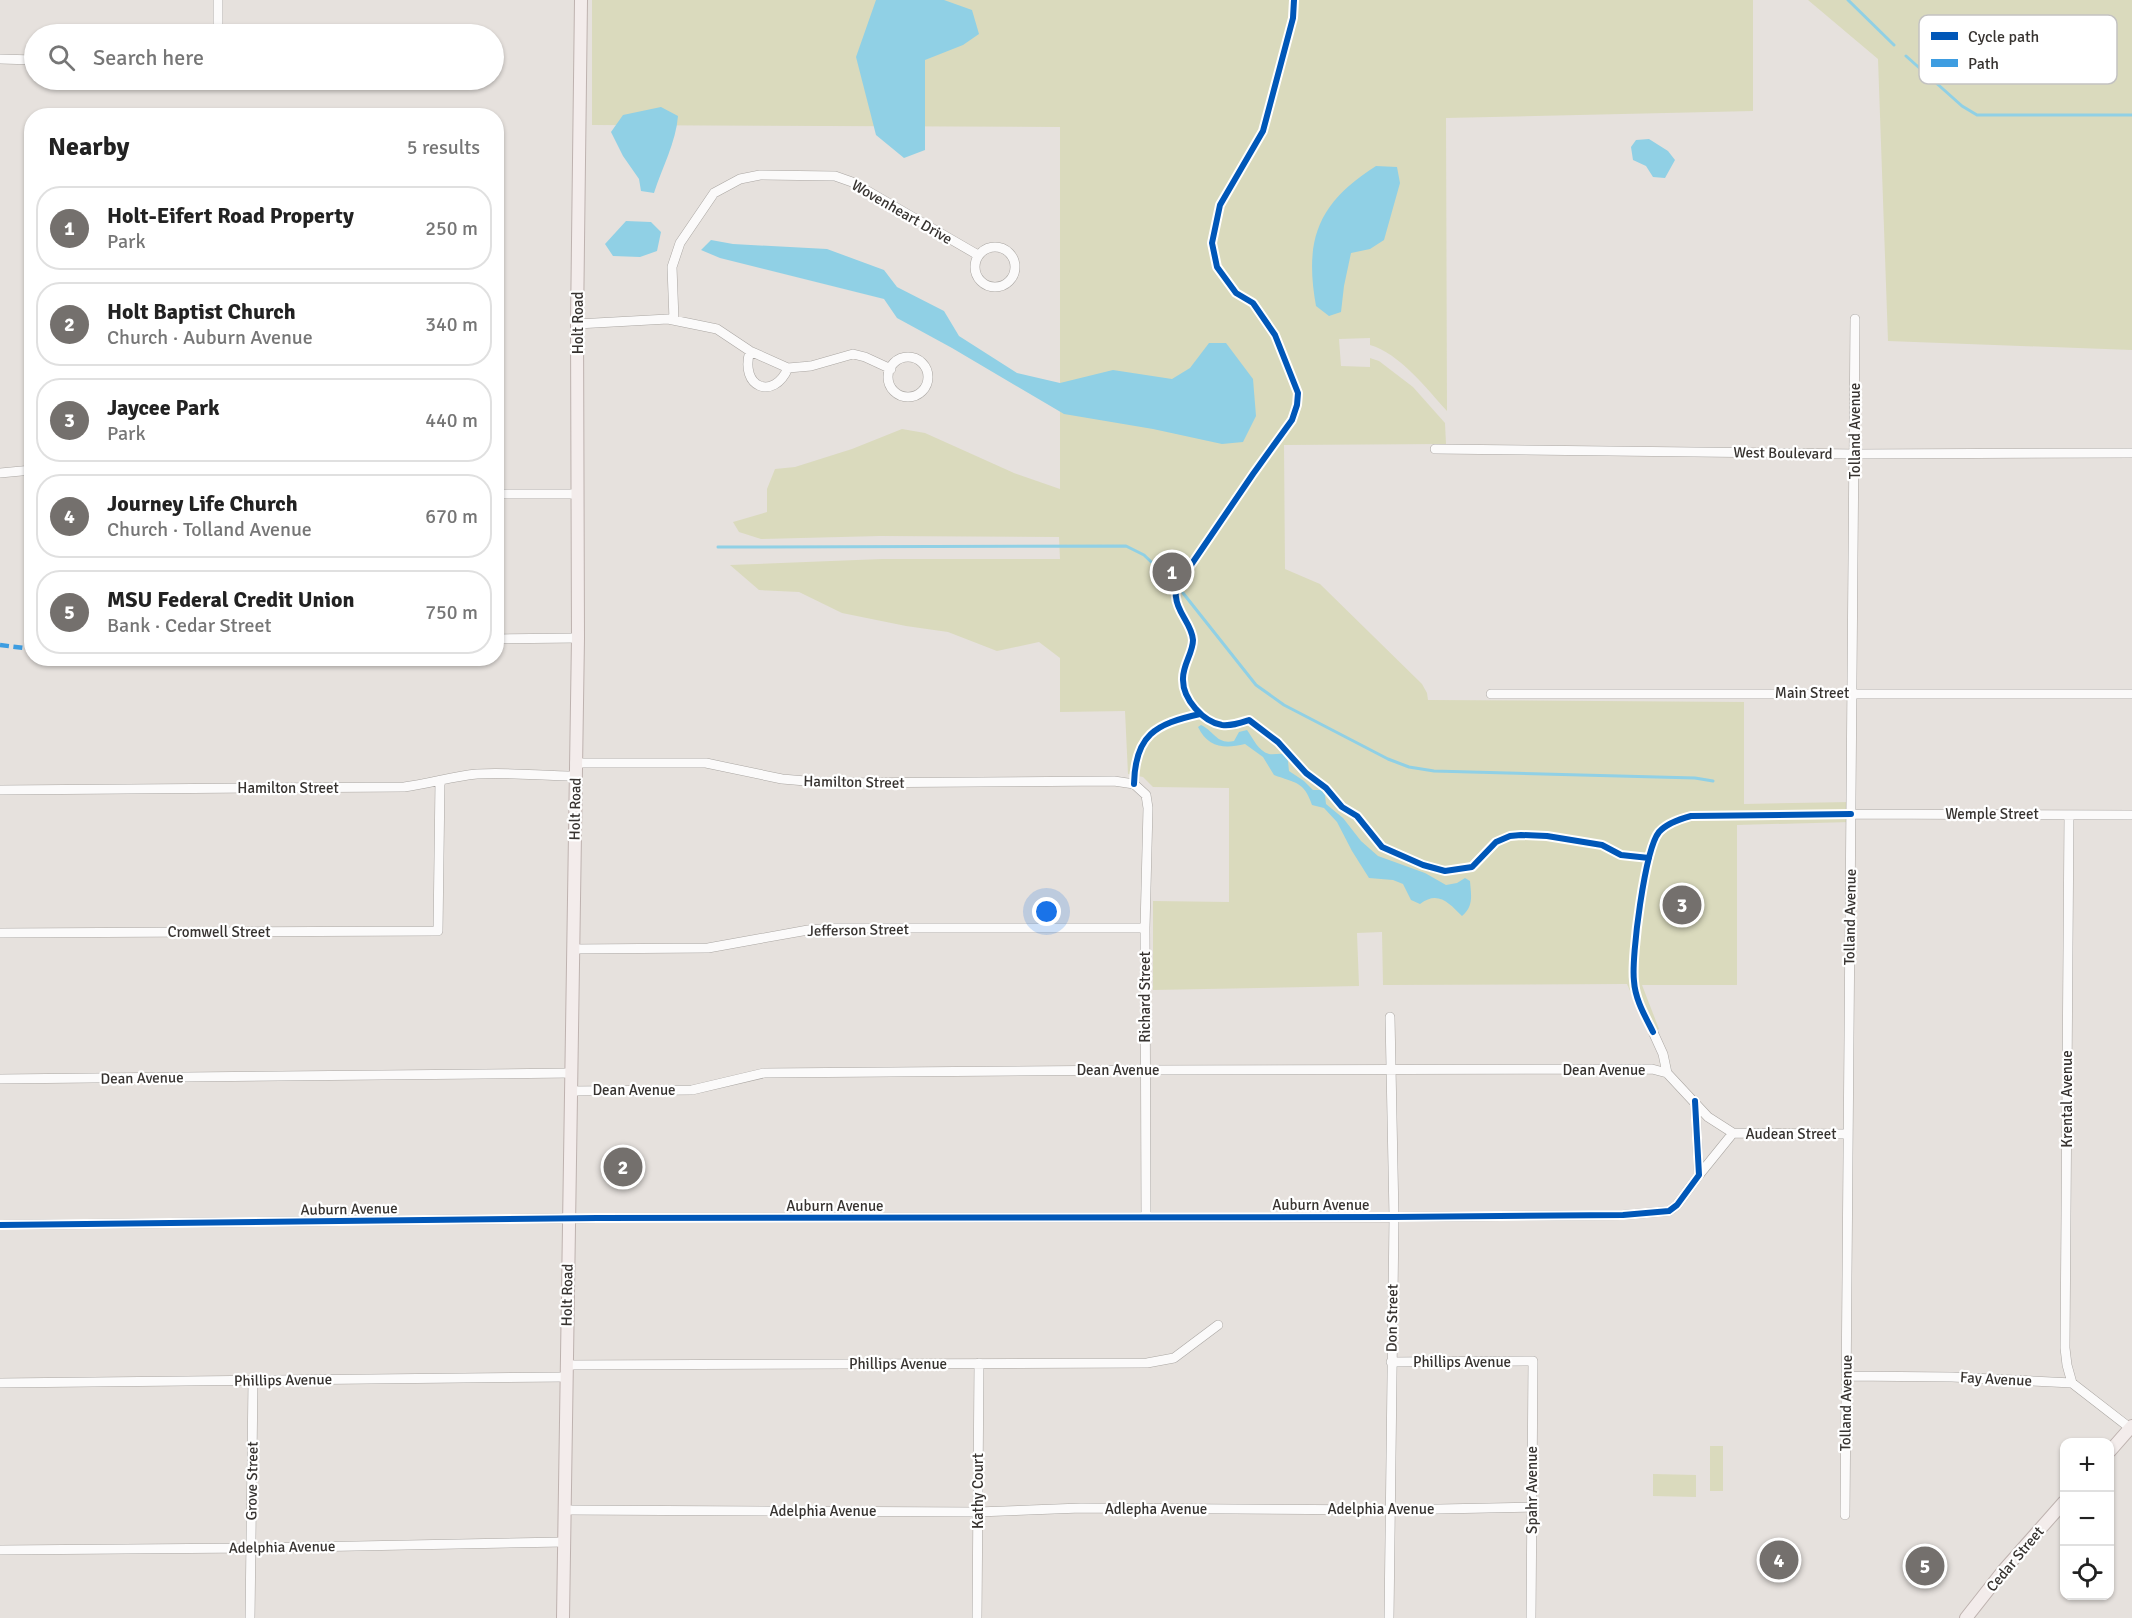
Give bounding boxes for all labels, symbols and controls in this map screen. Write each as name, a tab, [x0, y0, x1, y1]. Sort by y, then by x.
legend	[1919, 15, 2117, 84]
search box	[24, 24, 504, 90]
text: Cycle path	[1968, 27, 2039, 47]
icon: search	[45, 41, 78, 74]
text: Search here	[93, 44, 204, 71]
text: Path	[1968, 54, 1999, 74]
text: Nearby	[48, 131, 129, 163]
text: 5 results	[407, 135, 480, 160]
street label: Wovenheart Drive	[848, 176, 956, 248]
text: Holt-Eifert Road Property	[107, 202, 354, 229]
text: 1	[64, 216, 75, 241]
text: 250 m	[425, 216, 478, 241]
text: Park	[107, 229, 145, 254]
street label: Holt Road	[569, 292, 587, 354]
text: Holt Baptist Church	[107, 298, 296, 325]
text: 2	[64, 312, 75, 337]
text: 340 m	[425, 312, 478, 337]
text: Church · Auburn Avenue	[107, 325, 313, 350]
street label: Tolland Avenue	[1846, 383, 1864, 479]
text: Jaycee Park	[107, 394, 220, 421]
text: 3	[64, 408, 75, 433]
text: 440 m	[425, 408, 478, 433]
text: Park	[107, 421, 145, 446]
street label: West Boulevard	[1733, 443, 1833, 463]
text: Journey Life Church	[107, 490, 298, 517]
text: 4	[64, 504, 75, 529]
text: 670 m	[425, 504, 478, 529]
text: Church · Tolland Avenue	[107, 517, 312, 542]
pin: 1	[1152, 550, 1192, 594]
text: MSU Federal Credit Union	[107, 586, 355, 613]
text: 5	[64, 600, 75, 625]
text: 750 m	[425, 600, 478, 625]
text: Bank · Cedar Street	[107, 613, 272, 638]
street label: Main Street	[1775, 684, 1849, 702]
street label: Hamilton Street	[803, 772, 905, 792]
street label: Holt Road	[565, 777, 585, 841]
street label: Hamilton Street	[237, 779, 339, 797]
street label: Wemple Street	[1945, 805, 2039, 823]
street label: Tolland Avenue	[1840, 869, 1860, 965]
pin: 3	[1662, 882, 1702, 928]
your location	[1032, 897, 1061, 926]
street label: Jefferson Street	[807, 920, 909, 940]
street label: Cromwell Street	[167, 923, 271, 941]
street label: Richard Street	[1136, 951, 1154, 1043]
street label: Krental Avenue	[2058, 1050, 2076, 1148]
street label: Dean Avenue	[1076, 1061, 1160, 1079]
street label: Dean Avenue	[1562, 1061, 1646, 1079]
street label: Dean Avenue	[100, 1068, 184, 1088]
street label: Dean Avenue	[592, 1081, 676, 1099]
street label: Audean Street	[1746, 1125, 1836, 1143]
pin: 2	[604, 1144, 642, 1190]
street label: Auburn Avenue	[1272, 1196, 1370, 1214]
street label: Auburn Avenue	[786, 1197, 884, 1215]
street label: Auburn Avenue	[300, 1199, 398, 1219]
street label: Holt Road	[557, 1263, 577, 1327]
street label: Don Street	[1382, 1284, 1402, 1352]
street label: Phillips Avenue	[1413, 1353, 1511, 1371]
street label: Phillips Avenue	[849, 1355, 947, 1373]
street label: Tolland Avenue	[1836, 1355, 1856, 1451]
street label: Fay Avenue	[1960, 1368, 2032, 1390]
street label: Phillips Avenue	[234, 1370, 332, 1390]
map controls	[2060, 1438, 2114, 1600]
button: +	[2060, 1438, 2114, 1492]
street label: Grove Street	[242, 1441, 262, 1521]
street label: Spahr Avenue	[1523, 1446, 1541, 1534]
street label: Kathy Court	[969, 1453, 987, 1529]
button: −	[2060, 1492, 2114, 1546]
street label: Adlepha Avenue	[1105, 1500, 1207, 1518]
street label: Adelphia Avenue	[1328, 1500, 1434, 1518]
street label: Adelphia Avenue	[770, 1502, 876, 1520]
street label: Cedar Street	[1982, 1523, 2048, 1595]
street label: Adelphia Avenue	[228, 1537, 336, 1557]
pin: 4	[1760, 1538, 1798, 1582]
pin: 5	[1906, 1544, 1944, 1588]
button: locate	[2060, 1546, 2114, 1600]

